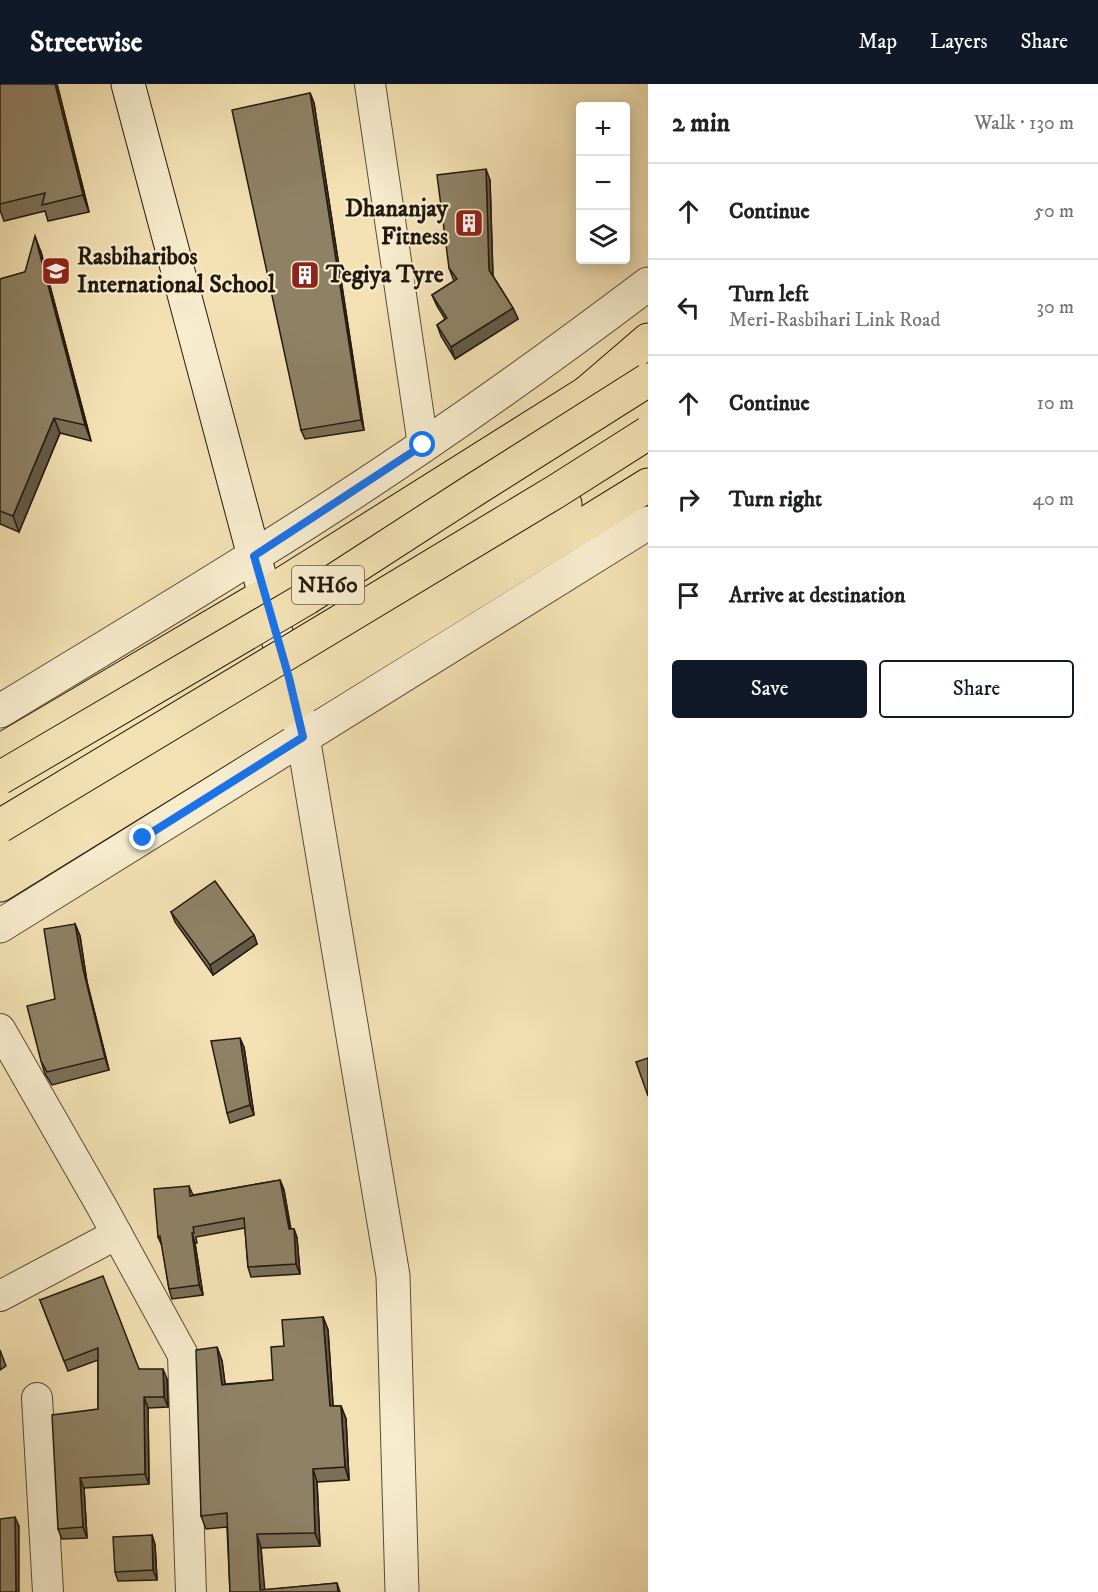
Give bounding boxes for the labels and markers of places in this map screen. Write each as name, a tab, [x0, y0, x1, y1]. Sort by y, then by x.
place label: Dhananjay Fitness	[345, 194, 449, 252]
building icon: Dhananjay Fitness	[453, 207, 485, 239]
place label: Rasbiharibos International School	[77, 242, 276, 300]
school or university icon: Rasbiharibos International School	[40, 255, 72, 287]
building icon: Tegiya Tyre	[289, 259, 321, 291]
place label: Tegiya Tyre	[325, 260, 444, 290]

